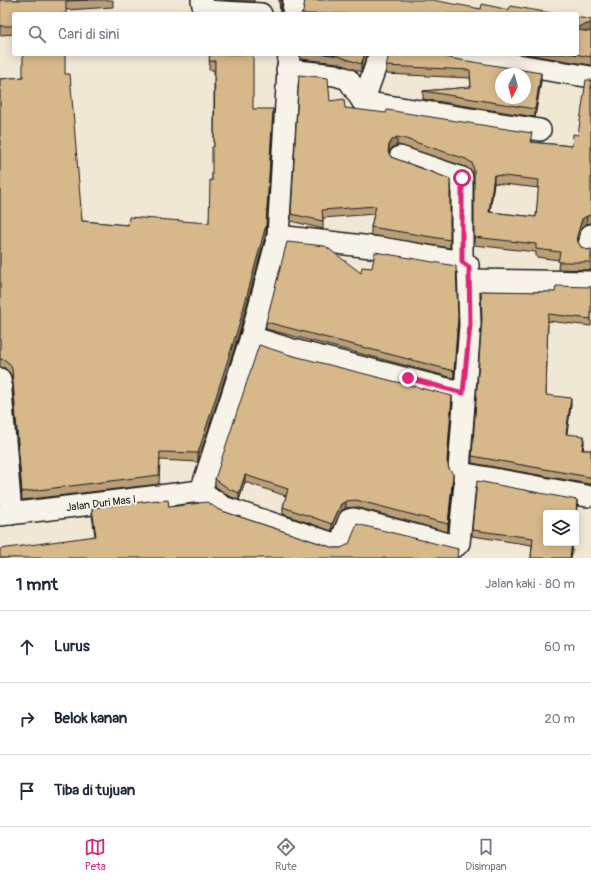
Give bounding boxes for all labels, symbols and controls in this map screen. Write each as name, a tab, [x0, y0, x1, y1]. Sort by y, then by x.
search box	[12, 12, 579, 56]
icon: search	[26, 23, 48, 45]
text: Cari di sini	[58, 25, 119, 44]
north arrow	[495, 68, 531, 104]
route start	[453, 169, 471, 187]
route end	[399, 369, 417, 387]
street label: Jalan Duri Mas I	[65, 493, 137, 514]
map controls	[543, 510, 579, 546]
button: layers	[543, 510, 579, 546]
text: 1 mnt	[16, 574, 58, 595]
text: Jalan kaki · 80 m	[485, 576, 575, 592]
icon: ahead	[16, 636, 38, 658]
text: Lurus	[54, 637, 90, 656]
text: 60 m	[544, 639, 575, 655]
icon: right	[16, 708, 38, 730]
text: Belok kanan	[54, 709, 127, 728]
text: 20 m	[544, 711, 575, 727]
icon: arrive	[16, 780, 38, 802]
text: Tiba di tujuan	[54, 781, 135, 800]
tab: Peta	[84, 836, 106, 873]
tab: Rute	[275, 836, 297, 873]
tab: Disimpan	[465, 836, 507, 873]

